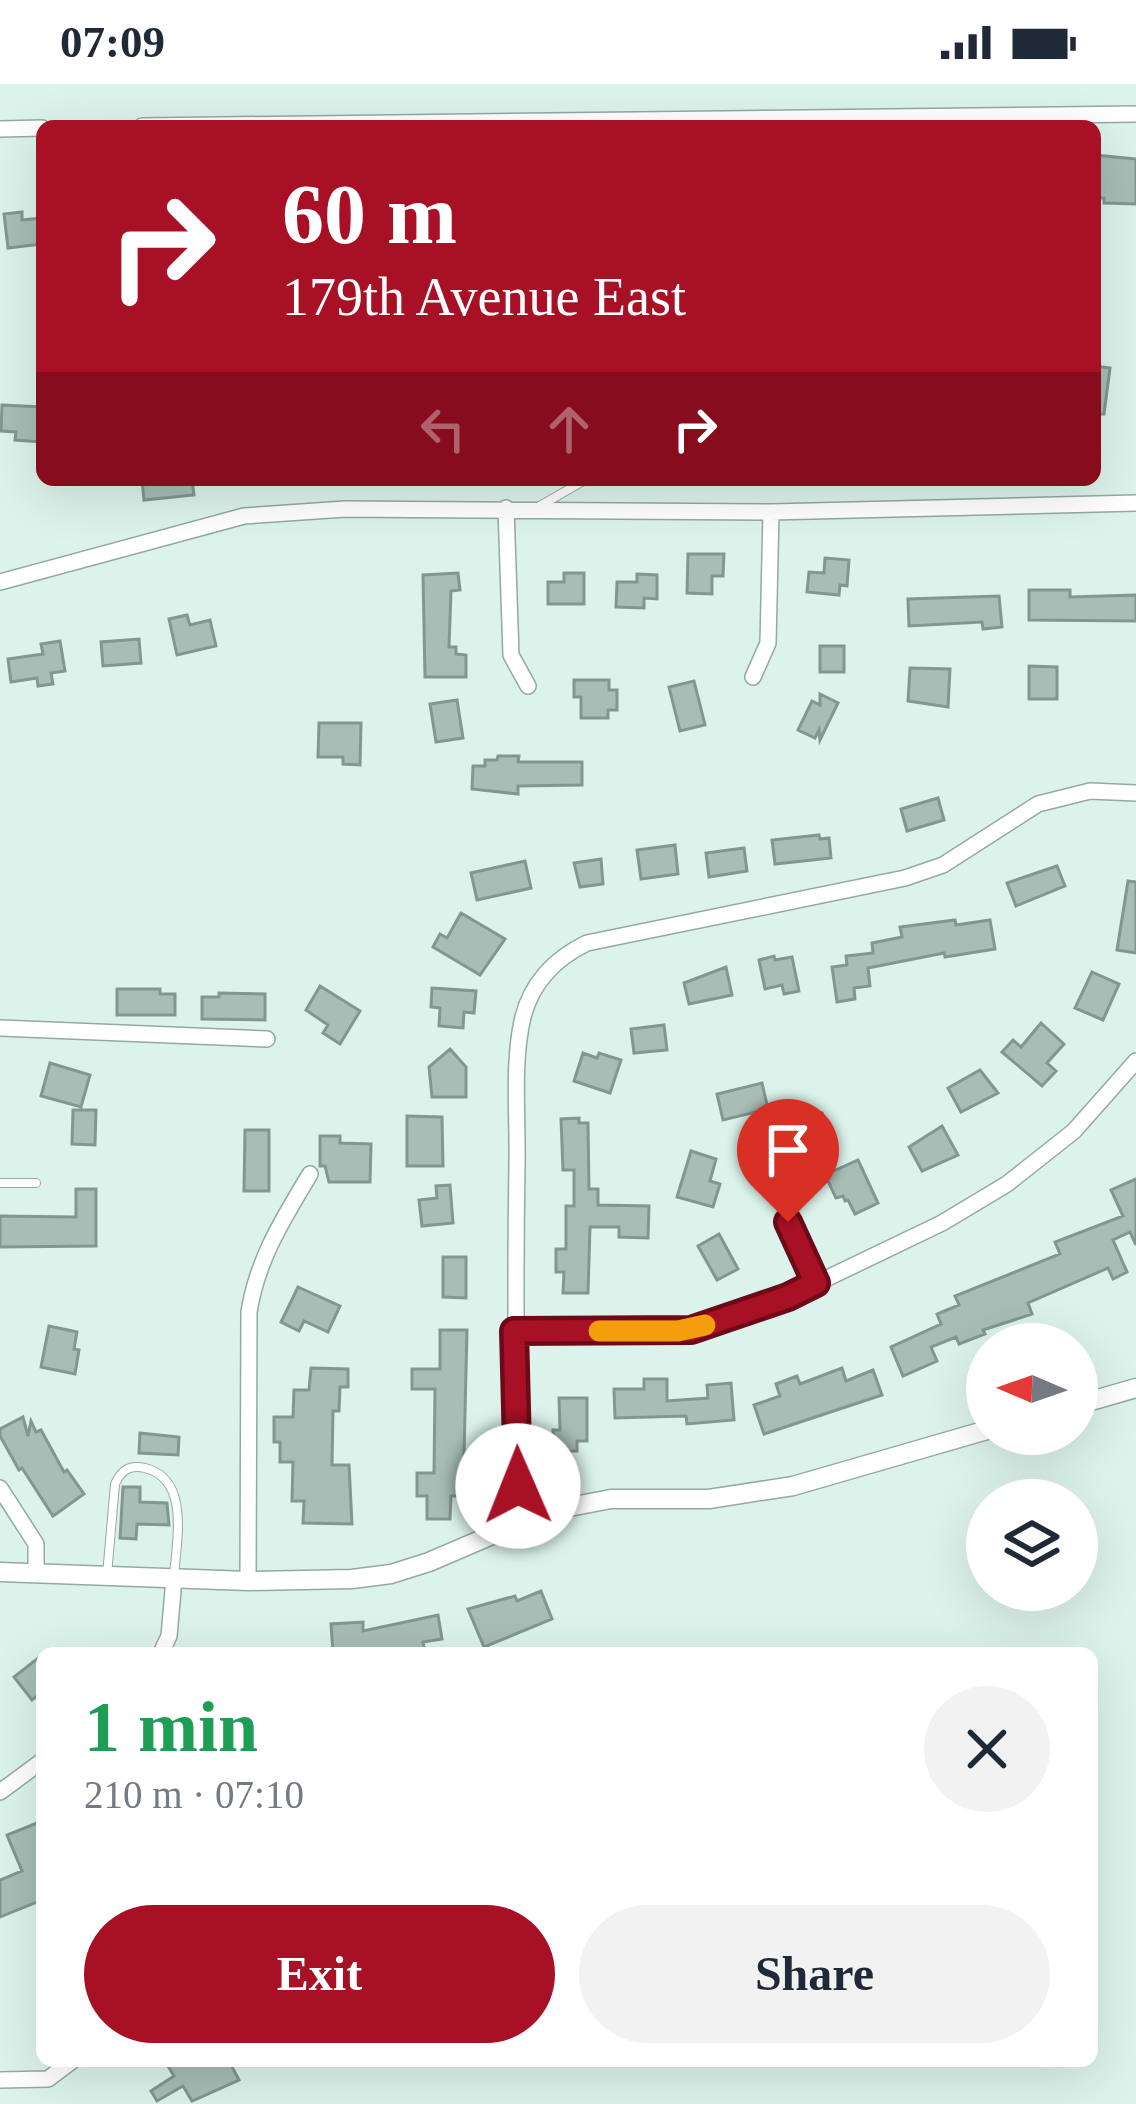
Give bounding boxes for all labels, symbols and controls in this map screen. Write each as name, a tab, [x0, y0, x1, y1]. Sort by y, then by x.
text: 07:09	[60, 17, 165, 67]
icon: right	[84, 168, 240, 324]
text: 60 m	[282, 168, 457, 261]
text: 179th Avenue East	[282, 267, 686, 327]
icon: left	[410, 396, 476, 462]
icon: ahead	[536, 396, 602, 462]
icon: right	[662, 396, 728, 462]
pin	[737, 1099, 839, 1222]
icon: arrive	[755, 1117, 821, 1183]
north arrow	[966, 1323, 1098, 1455]
map controls	[966, 1323, 1098, 1611]
position arrow	[455, 1423, 581, 1549]
button: layers	[966, 1479, 1098, 1611]
button: close	[924, 1686, 1050, 1812]
text: 1 min	[84, 1687, 258, 1767]
text: 210 m · 07:10	[84, 1773, 304, 1816]
button: Exit	[84, 1905, 555, 2043]
button: Share	[579, 1905, 1050, 2043]

